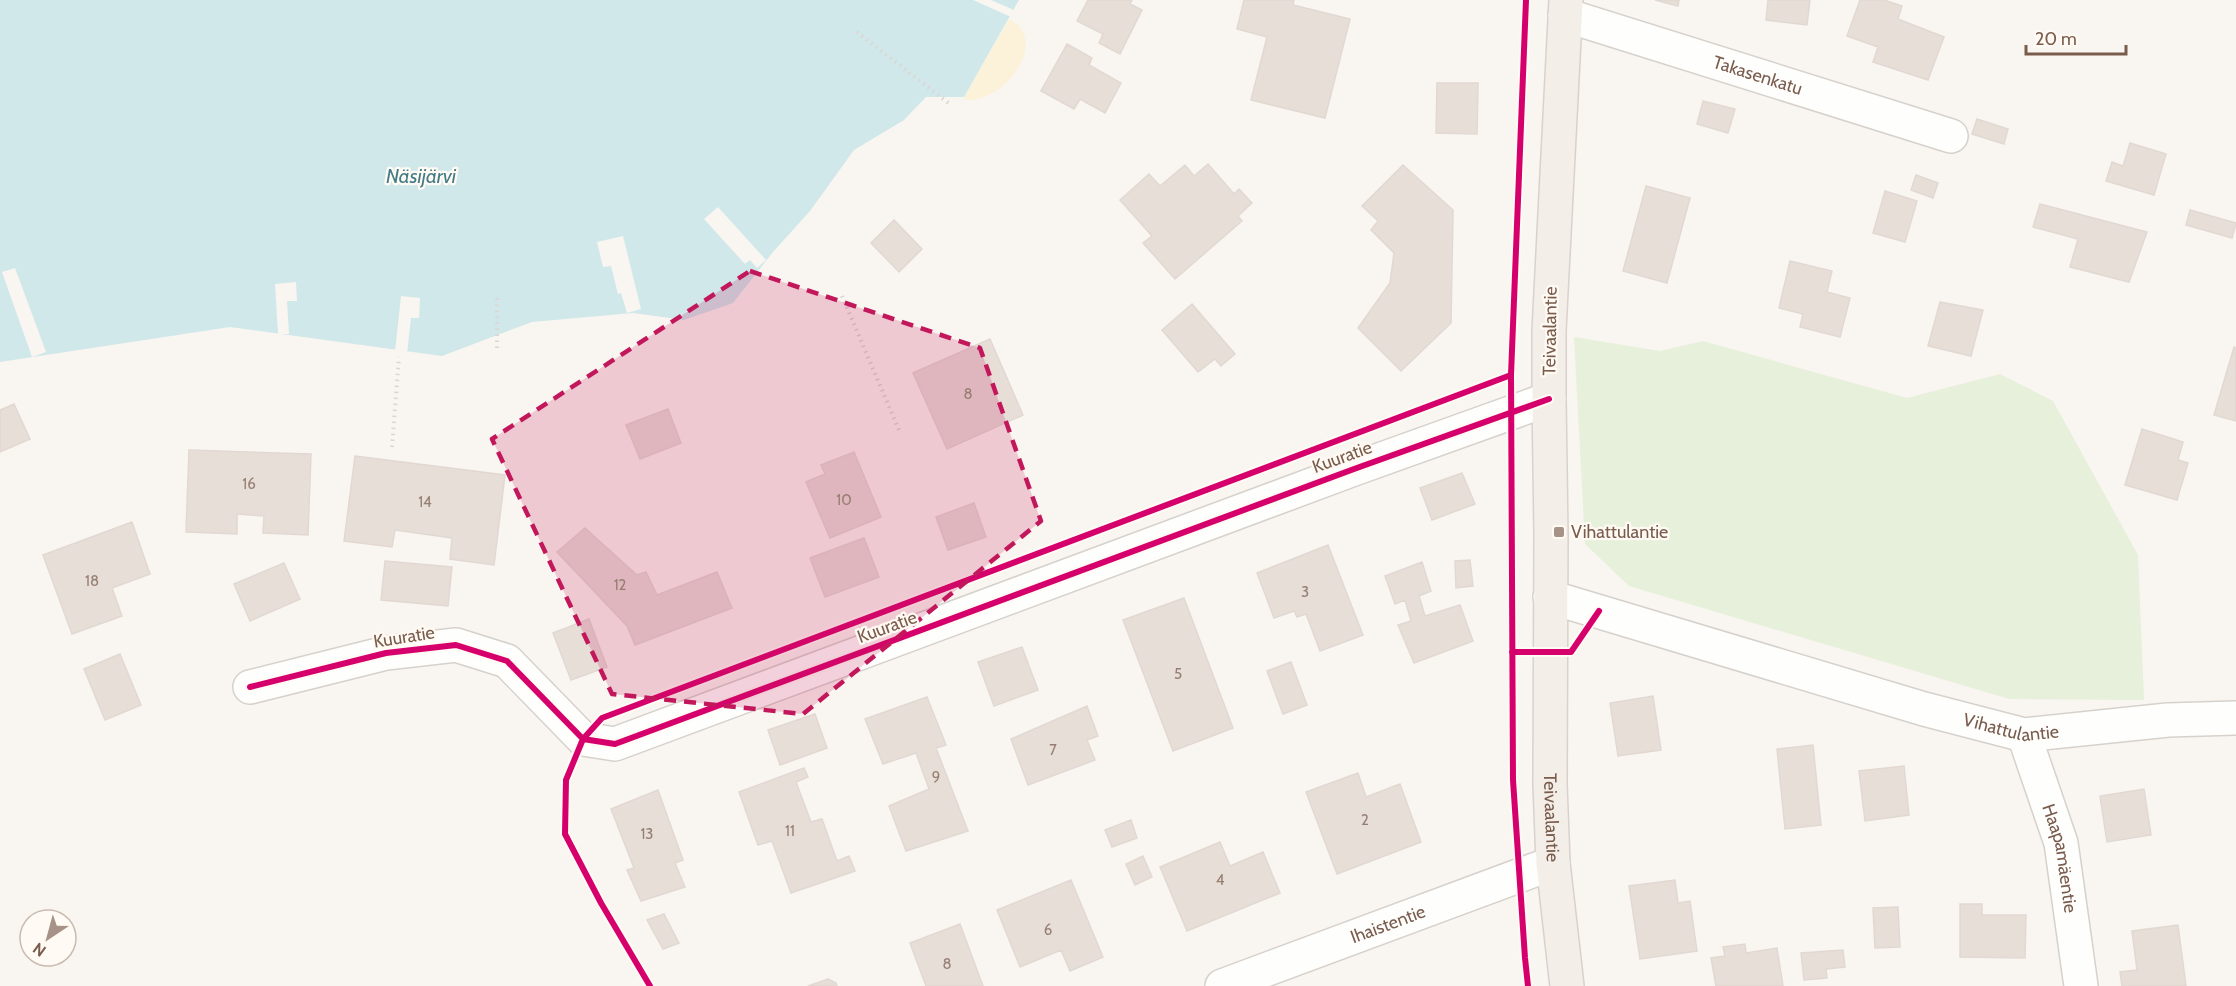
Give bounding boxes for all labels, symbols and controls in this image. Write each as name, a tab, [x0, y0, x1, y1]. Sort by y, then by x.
scale bar	[2026, 18, 2126, 56]
text: 20 m	[2035, 28, 2077, 50]
street label: Takasenkatu	[1710, 51, 1805, 100]
water label: Näsijärvi	[386, 164, 457, 188]
street label: Teivaalantie	[1538, 286, 1562, 376]
house number: 8	[963, 385, 973, 403]
street label: Kuuratie	[1309, 436, 1375, 478]
house number: 16	[242, 475, 256, 493]
house number: 10	[836, 491, 852, 509]
house number: 14	[418, 493, 432, 511]
place label: Vihattulantie	[1571, 521, 1668, 543]
marker: Vihattulantie	[1552, 525, 1566, 539]
house number: 18	[85, 572, 99, 590]
house number: 12	[614, 576, 627, 594]
house number: 3	[1301, 583, 1309, 601]
street label: Kuuratie	[854, 606, 920, 648]
street label: Kuuratie	[372, 621, 436, 653]
house number: 5	[1174, 665, 1182, 683]
street label: Vihattulantie	[1961, 709, 2060, 746]
house number: 7	[1049, 741, 1057, 759]
house number: 9	[932, 768, 940, 786]
street label: Teivaalantie	[1539, 773, 1564, 863]
street label: Haapamäentie	[2037, 801, 2082, 914]
house number: 2	[1361, 811, 1369, 829]
house number: 11	[785, 822, 795, 840]
house number: 13	[640, 825, 654, 843]
house number: 4	[1216, 871, 1225, 889]
street label: Ihaistentie	[1347, 900, 1428, 948]
north arrow	[18, 908, 78, 968]
house number: 6	[1044, 921, 1052, 939]
text: N	[29, 939, 50, 961]
house number: 8	[942, 955, 952, 973]

